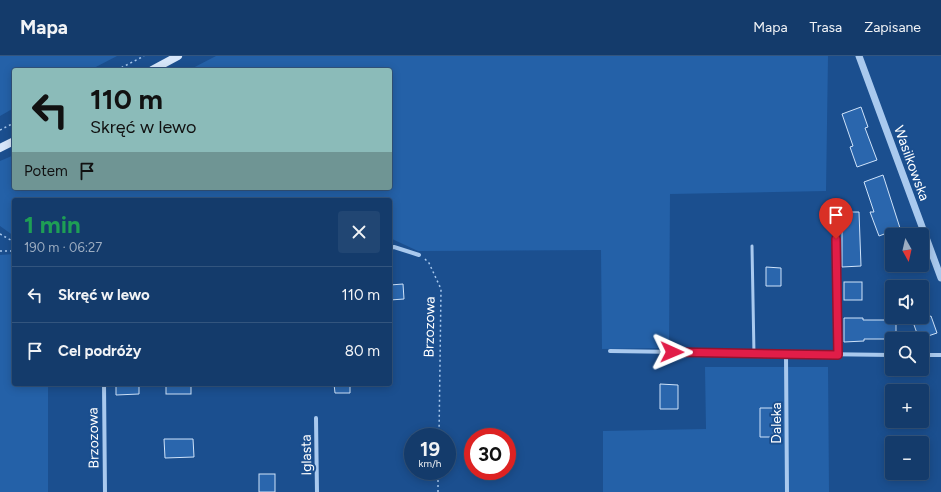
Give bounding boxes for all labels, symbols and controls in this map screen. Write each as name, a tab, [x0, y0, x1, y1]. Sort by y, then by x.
text: Mapa	[20, 16, 68, 39]
text: Mapa	[753, 19, 788, 36]
text: Trasa	[810, 19, 842, 36]
text: Zapisane	[864, 19, 921, 36]
text: 110 m	[90, 82, 163, 116]
icon: left	[24, 84, 76, 136]
text: Skręć w lewo	[90, 116, 196, 138]
street label: Wasilkowska	[890, 123, 933, 203]
icon: arrive	[76, 160, 98, 182]
text: Potem	[24, 162, 68, 180]
pin	[819, 198, 853, 239]
icon: arrive	[825, 204, 847, 226]
text: 1 min	[24, 210, 81, 239]
button: close	[338, 211, 380, 253]
north arrow	[885, 228, 929, 272]
map controls	[885, 228, 929, 480]
text: 190 m · 06:27	[24, 240, 102, 255]
button: sound	[885, 280, 929, 324]
icon: left	[24, 284, 46, 306]
text: Skręć w lewo	[58, 286, 150, 304]
text: 110 m	[342, 286, 380, 304]
street label: Brzozowa	[420, 296, 439, 358]
position arrow	[651, 331, 693, 373]
button: search	[885, 332, 929, 376]
icon: arrive	[24, 340, 46, 362]
text: Cel podróży	[58, 342, 141, 360]
text: 80 m	[345, 342, 380, 360]
button: +	[885, 384, 929, 428]
street label: Daleka	[768, 402, 785, 444]
street label: Brzozowa	[84, 407, 103, 469]
speed limit sign: 30	[464, 428, 516, 480]
street label: Iglasta	[298, 434, 315, 476]
button: −	[885, 436, 929, 480]
text: 19	[420, 437, 440, 461]
text: km/h	[419, 457, 441, 470]

